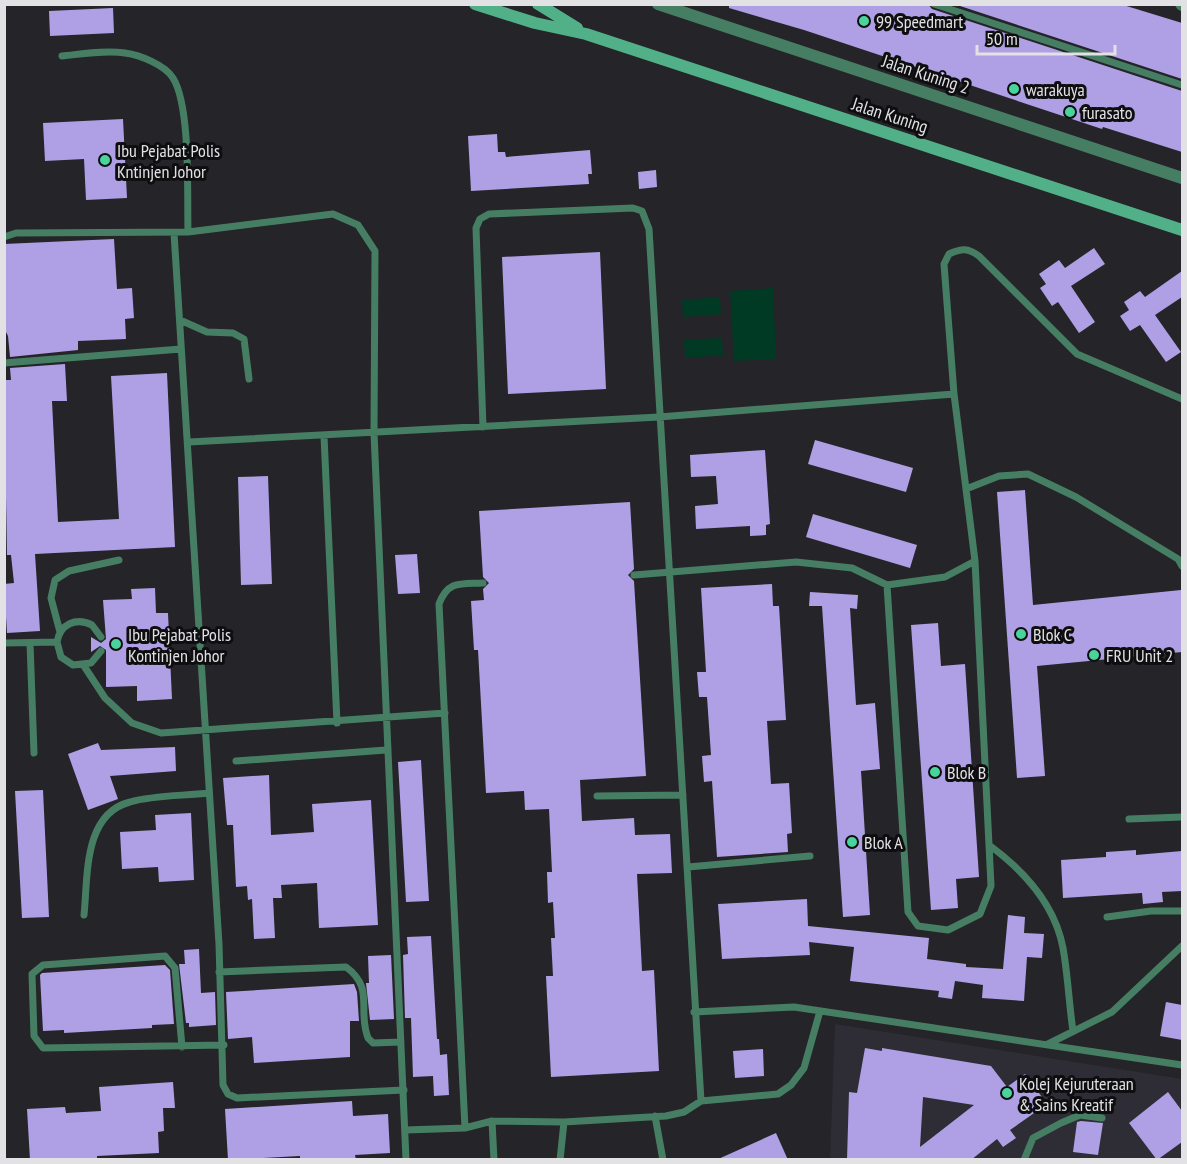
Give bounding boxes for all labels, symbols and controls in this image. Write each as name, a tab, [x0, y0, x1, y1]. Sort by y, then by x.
place label: 99 Speedmart	[876, 10, 963, 33]
marker: 99 Speedmart	[857, 14, 871, 28]
scale bar	[977, 18, 1115, 56]
text: 50 m	[986, 27, 1018, 50]
street label: Jalan Kuning 2	[879, 49, 973, 99]
place label: warakuya	[1026, 78, 1085, 101]
marker: warakuya	[1007, 82, 1021, 96]
street label: Jalan Kuning	[848, 92, 931, 138]
place label: furasato	[1082, 101, 1133, 124]
marker: furasato	[1063, 105, 1077, 119]
place label: Ibu Pejabat Polis Kntinjen Johor	[117, 139, 220, 183]
marker: Ibu Pejabat Polis Kntinjen Johor	[98, 153, 112, 167]
place label: Ibu Pejabat Polis Kontinjen Johor	[128, 623, 231, 667]
place label: Blok C	[1033, 623, 1072, 646]
marker: Blok C	[1014, 627, 1028, 641]
marker: Ibu Pejabat Polis Kontinjen Johor	[109, 637, 123, 651]
place label: FRU Unit 2	[1106, 644, 1173, 667]
marker: FRU Unit 2	[1087, 648, 1101, 662]
place label: Blok B	[947, 761, 986, 784]
marker: Blok B	[928, 765, 942, 779]
place label: Blok A	[864, 831, 903, 854]
marker: Blok A	[845, 835, 859, 849]
place label: Kolej Kejuruteraan & Sains Kreatif	[1019, 1072, 1134, 1116]
marker: Kolej Kejuruteraan & Sains Kreatif	[1000, 1086, 1014, 1100]

